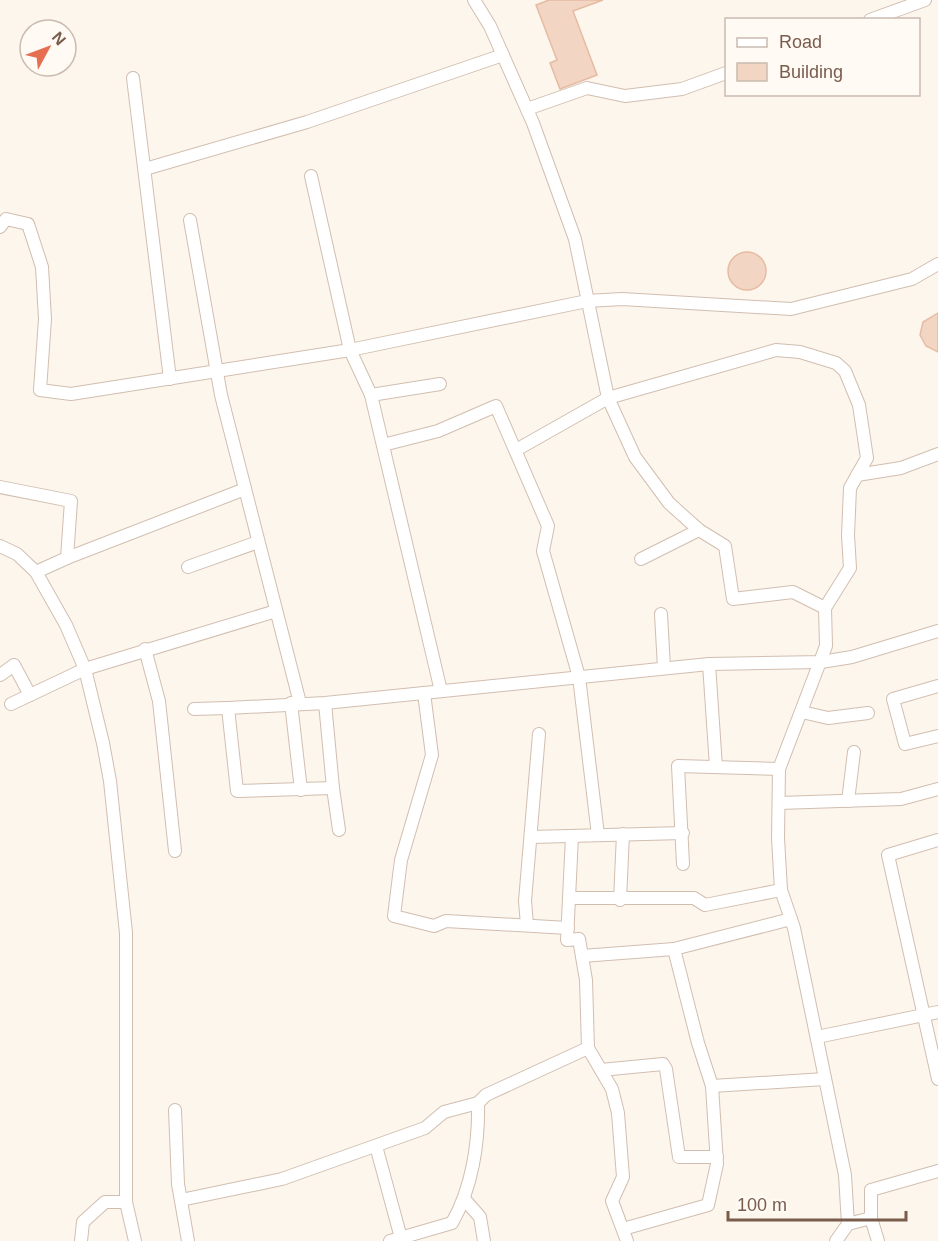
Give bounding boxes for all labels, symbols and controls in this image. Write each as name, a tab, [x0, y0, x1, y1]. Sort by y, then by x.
north arrow	[18, 18, 78, 78]
legend	[725, 18, 920, 96]
text: N	[49, 29, 69, 48]
text: Road	[779, 32, 822, 52]
text: Building	[779, 62, 843, 82]
scale bar	[728, 1184, 906, 1222]
text: 100 m	[737, 1195, 787, 1215]

